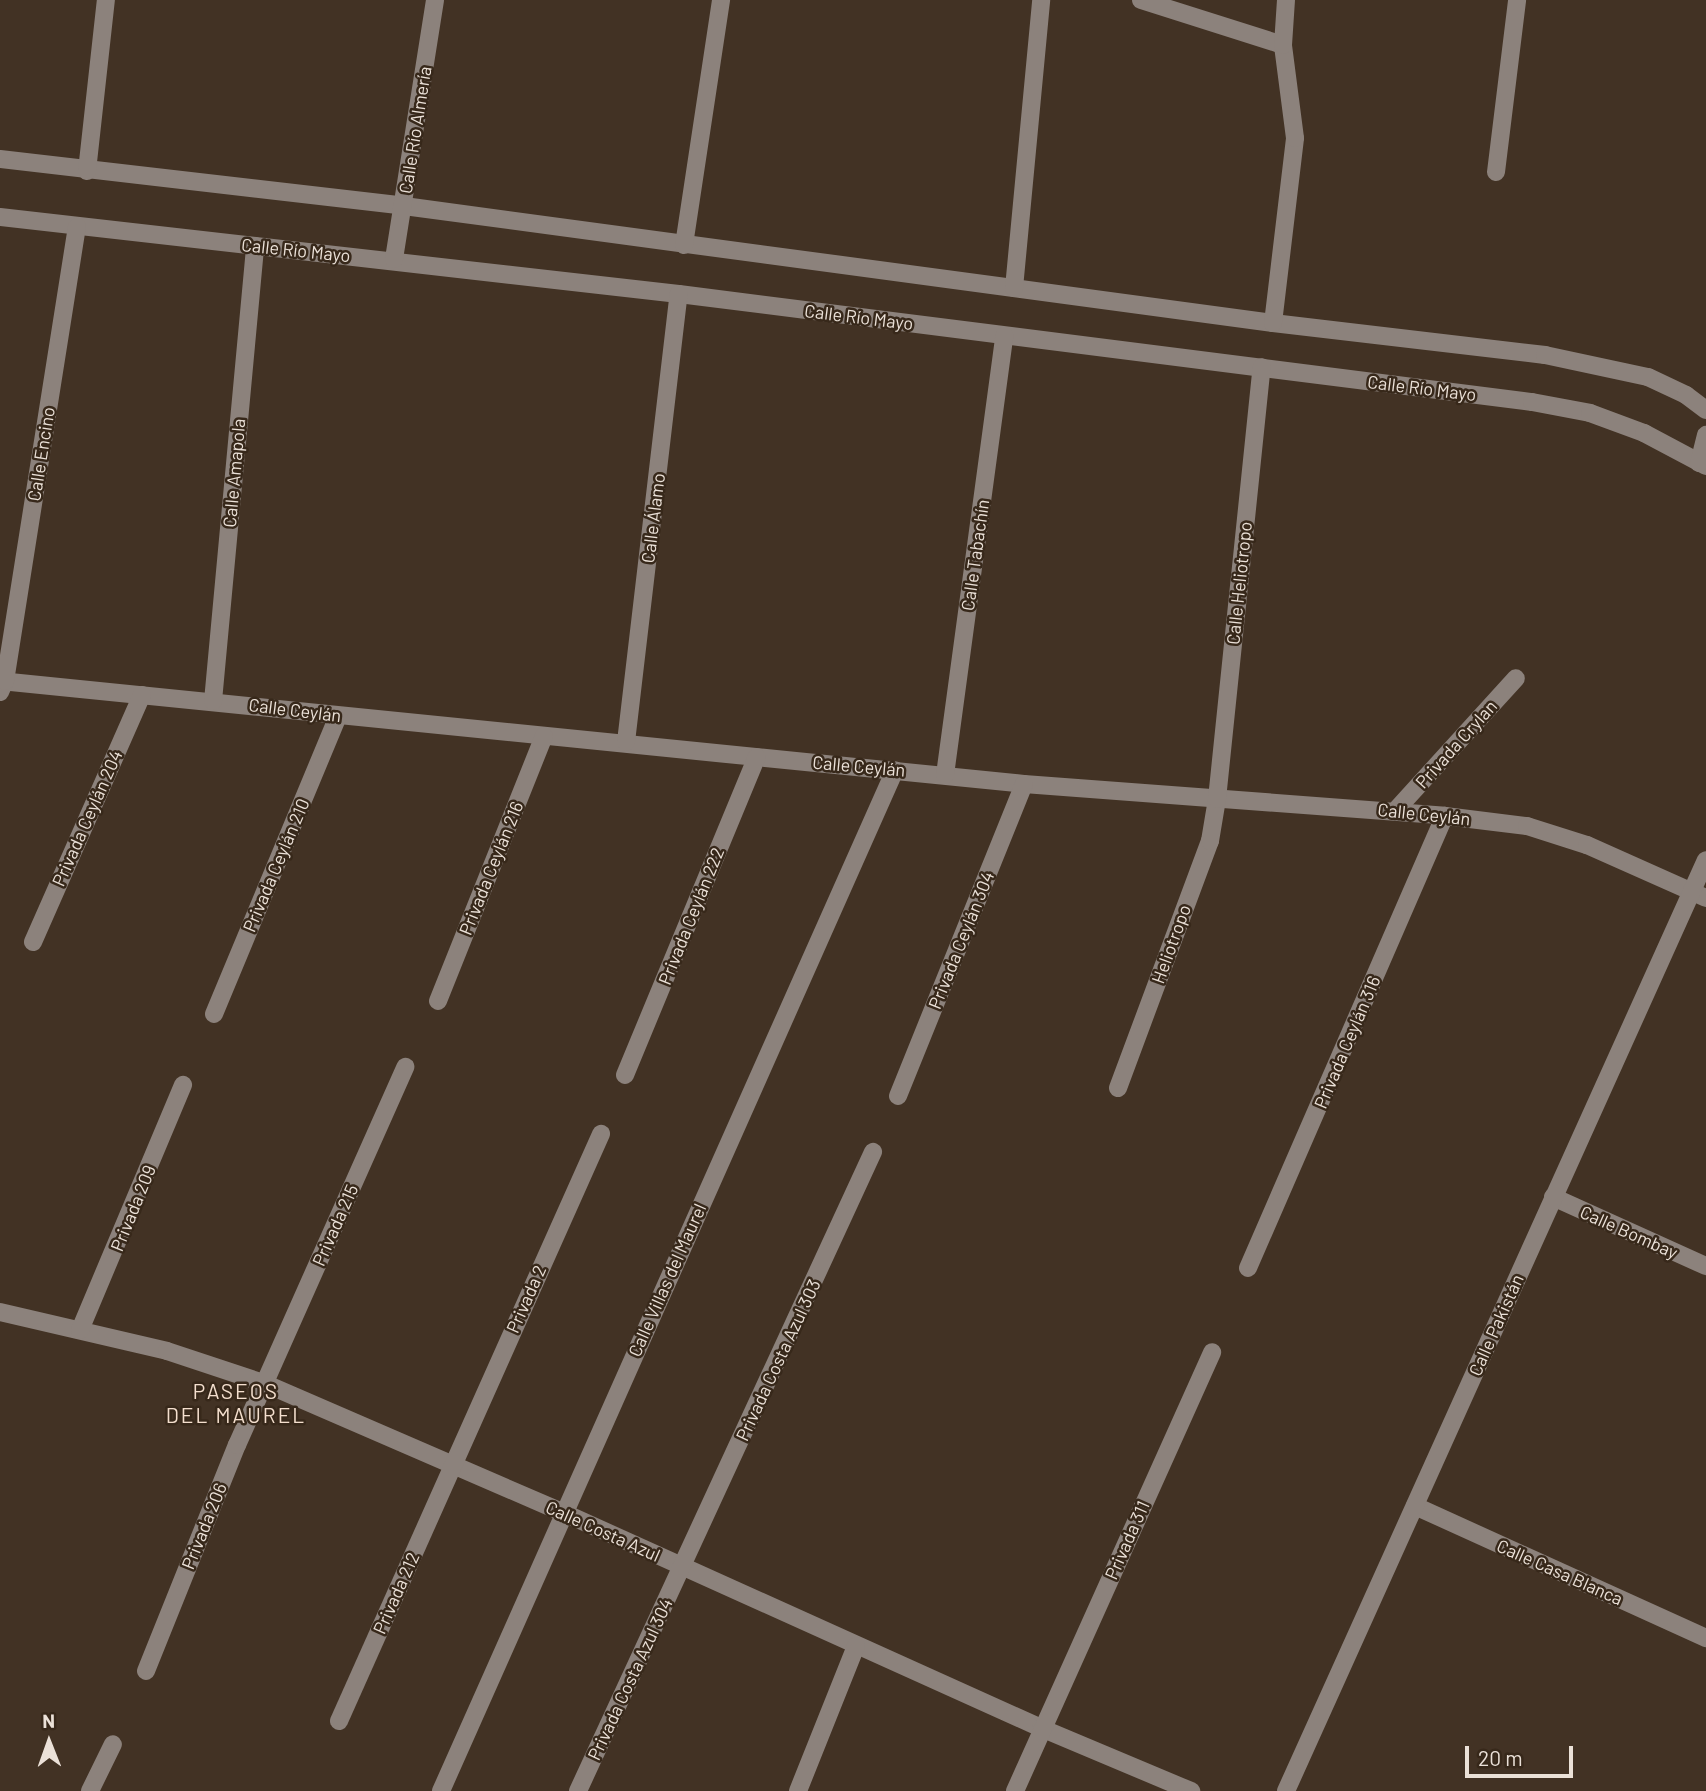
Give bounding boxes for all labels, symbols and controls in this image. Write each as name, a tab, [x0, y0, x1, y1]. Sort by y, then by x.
street label: Calle Río Almería	[394, 65, 436, 195]
street label: Calle Río Mayo	[240, 234, 352, 266]
street label: Calle Río Mayo	[803, 300, 915, 334]
street label: Calle Río Mayo	[1366, 371, 1478, 405]
street label: Calle Encino	[23, 405, 59, 503]
street label: Calle Amapola	[218, 418, 250, 528]
street label: Calle Álamo	[637, 472, 669, 564]
street label: Calle Tabachín	[956, 498, 994, 612]
street label: Calle Heliotropo	[1222, 520, 1256, 646]
street label: Calle Ceylán	[247, 694, 343, 726]
street label: Privada Crylan	[1411, 695, 1501, 793]
street label: Privada Ceylán 204	[47, 747, 127, 889]
street label: Calle Ceylán	[812, 751, 906, 781]
street label: Privada Ceylán 210	[238, 795, 314, 935]
street label: Privada Ceylán 216	[454, 798, 528, 938]
street label: Calle Ceylán	[1377, 798, 1471, 830]
street label: Privada Ceylán 222	[654, 844, 728, 988]
street label: Privada Ceylán 304	[924, 868, 998, 1012]
street label: Heliotropo	[1147, 902, 1195, 986]
street label: Privada Ceylán 316	[1309, 972, 1385, 1112]
street label: Privada 209	[106, 1162, 160, 1254]
street label: Privada 215	[307, 1181, 363, 1269]
street label: Calle Villas del Maurel	[623, 1200, 711, 1360]
street label: Calle Bombay	[1577, 1201, 1681, 1263]
street label: Privada 2	[502, 1262, 550, 1336]
street label: Calle Pakistán	[1464, 1271, 1528, 1379]
street label: Privada Costa Azul 303	[731, 1276, 825, 1444]
district label: PASEOS DEL MAUREL	[167, 1378, 305, 1428]
street label: Privada 206	[177, 1480, 231, 1572]
street label: Calle Costa Azul	[542, 1496, 664, 1566]
street label: Privada 311	[1100, 1497, 1154, 1583]
street label: Calle Casa Blanca	[1494, 1535, 1626, 1609]
street label: Privada 212	[368, 1549, 424, 1637]
street label: Privada Costa Azul 304	[583, 1595, 677, 1763]
north arrow	[14, 1707, 84, 1777]
text: N	[42, 1709, 55, 1732]
scale bar	[1468, 1732, 1576, 1776]
text: 20 m	[1478, 1745, 1523, 1770]

